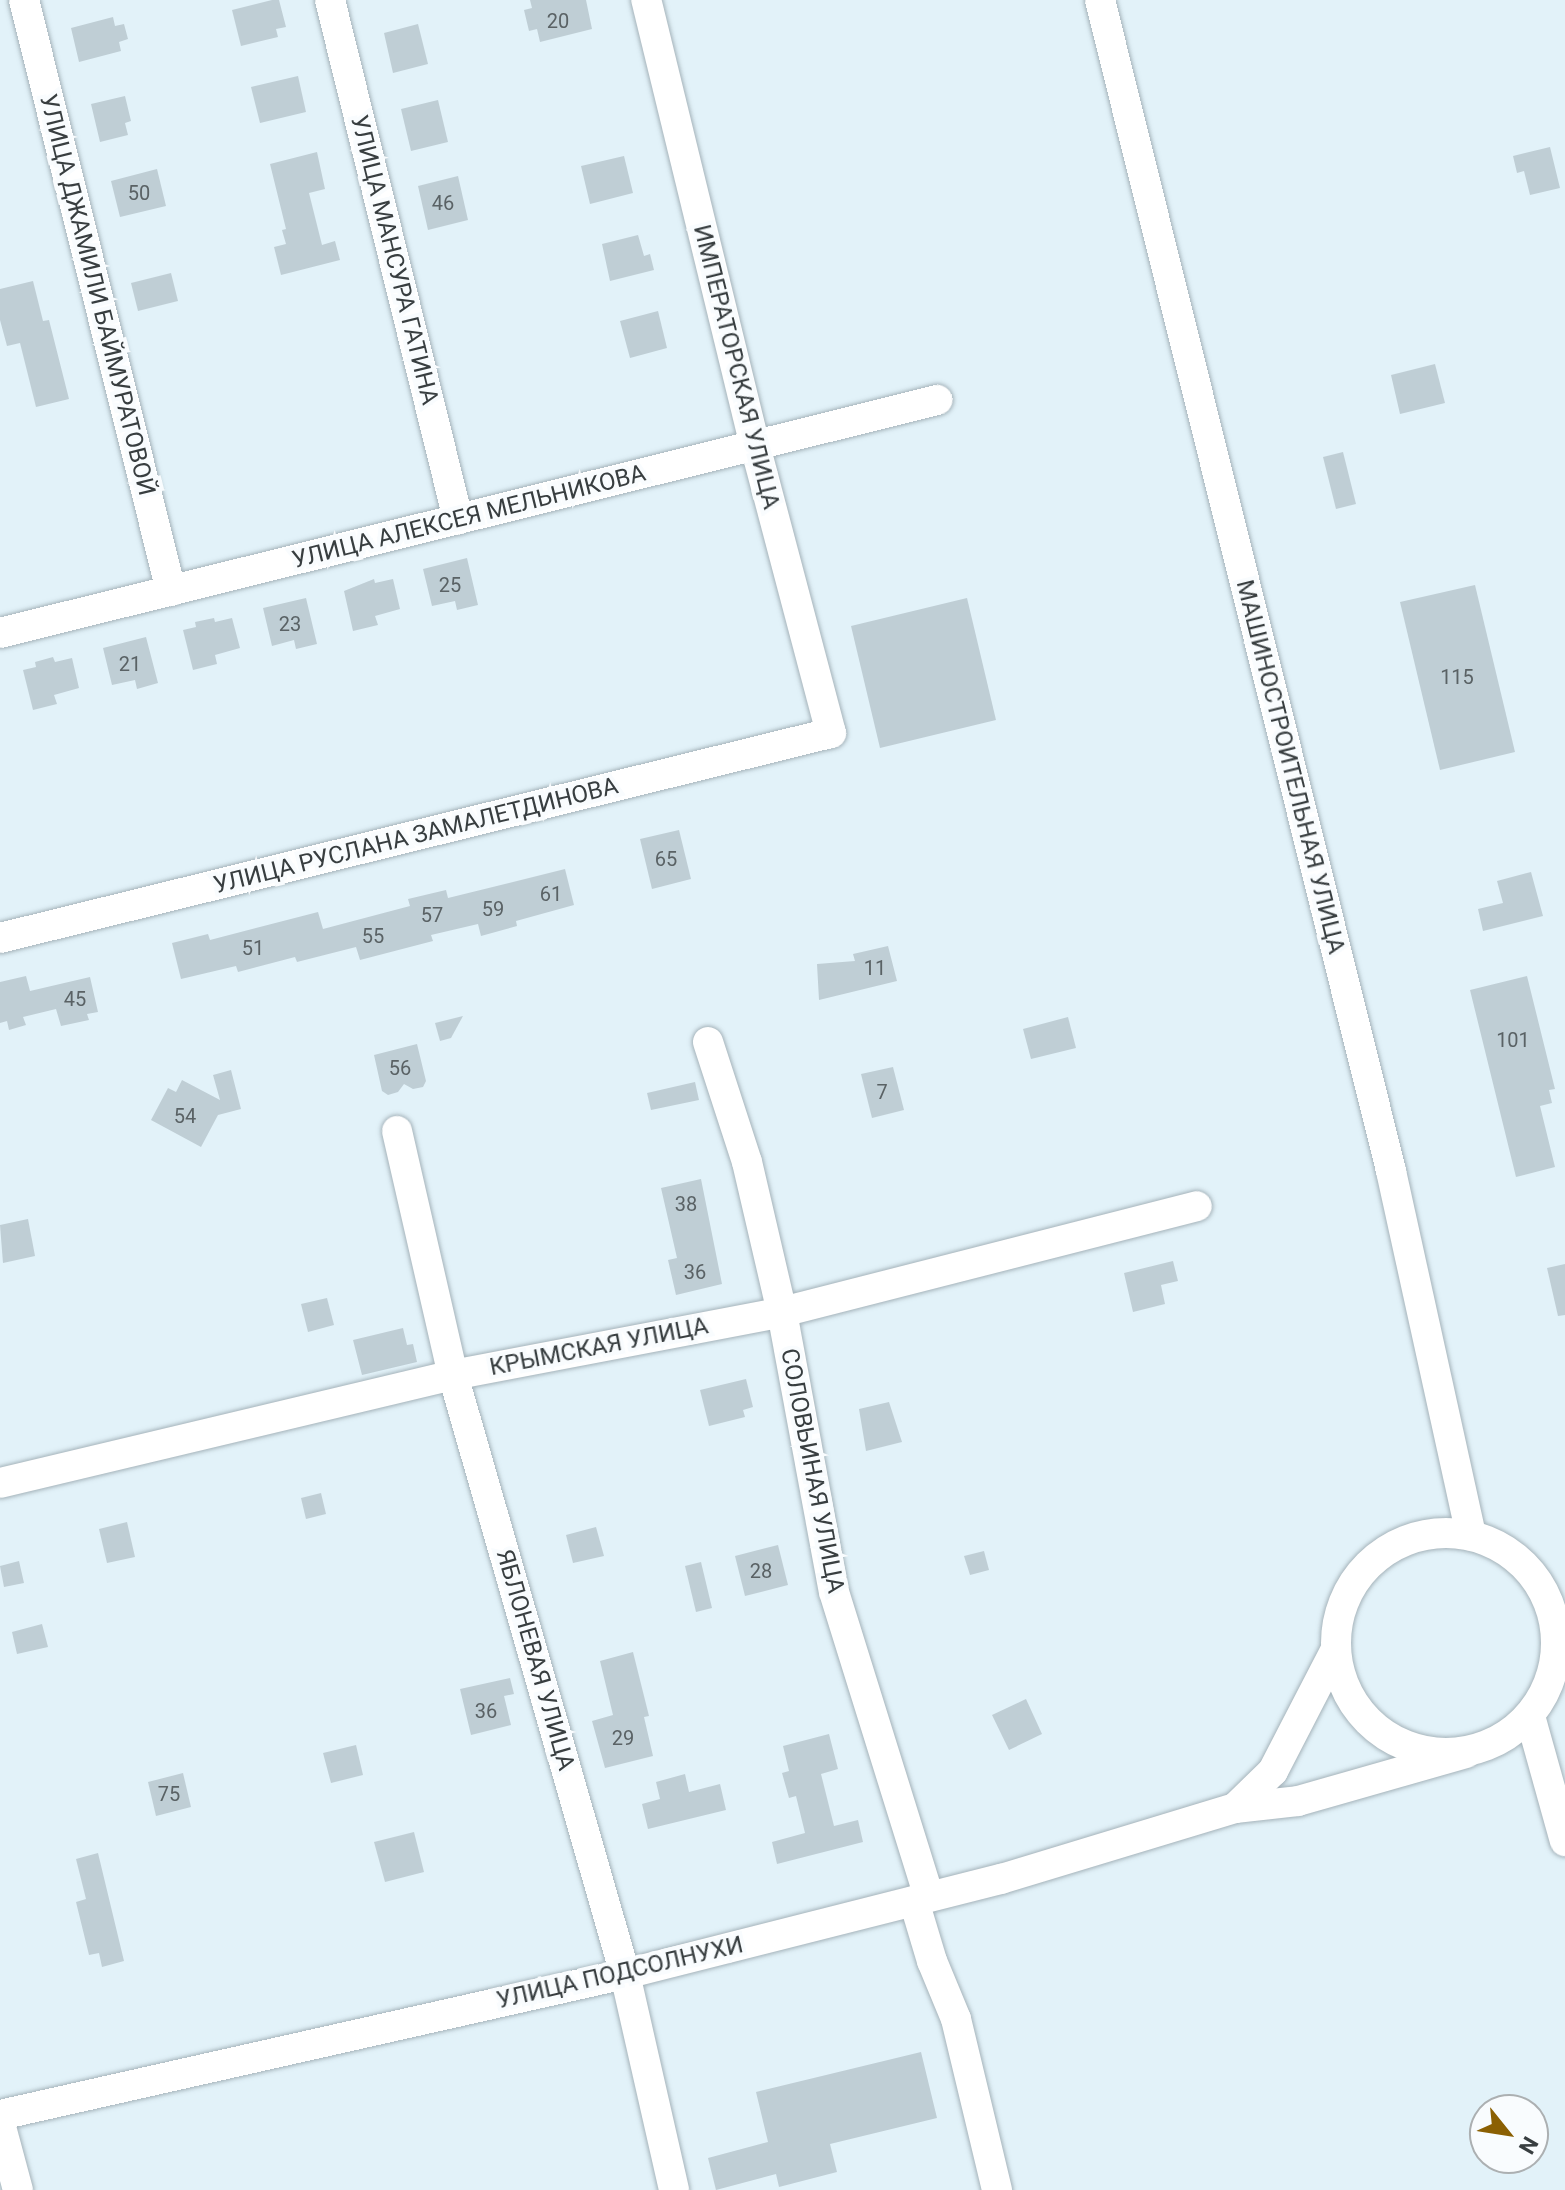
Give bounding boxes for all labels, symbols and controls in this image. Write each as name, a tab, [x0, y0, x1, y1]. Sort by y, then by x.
house number: 20	[547, 9, 569, 33]
street label: УЛИЦА ДЖАМИЛИ БАЙМУРАТОВОЙ	[33, 91, 161, 499]
street label: УЛИЦА МАНСУРА ГАТИНА	[344, 112, 444, 408]
house number: 50	[128, 181, 150, 205]
house number: 46	[432, 191, 454, 215]
street label: ИМПЕРАТОРСКАЯ УЛИЦА	[687, 222, 785, 512]
street label: УЛИЦА АЛЕКСЕЯ МЕЛЬНИКОВА	[289, 459, 649, 575]
house number: 25	[439, 573, 461, 597]
street label: МАШИНОСТРОИТЕЛЬНАЯ УЛИЦА	[1230, 577, 1350, 957]
house number: 23	[279, 612, 301, 636]
house number: 21	[119, 652, 141, 676]
house number: 115	[1440, 665, 1474, 689]
street label: УЛИЦА РУСЛАНА ЗАМАЛЕТДИНОВА	[211, 772, 621, 900]
house number: 65	[655, 847, 677, 871]
house number: 61	[540, 882, 562, 906]
house number: 59	[482, 897, 504, 921]
house number: 57	[421, 903, 443, 927]
house number: 55	[362, 924, 384, 948]
house number: 51	[242, 936, 264, 960]
house number: 11	[864, 956, 886, 980]
house number: 45	[64, 987, 86, 1011]
house number: 101	[1496, 1028, 1530, 1052]
house number: 56	[389, 1056, 411, 1080]
house number: 7	[876, 1080, 888, 1104]
house number: 54	[174, 1104, 196, 1128]
house number: 38	[675, 1192, 697, 1216]
house number: 36	[684, 1260, 706, 1284]
street label: КРЫМСКАЯ УЛИЦА	[487, 1312, 711, 1382]
street label: СОЛОВЬИНАЯ УЛИЦА	[774, 1346, 850, 1596]
street label: ЯБЛОНЕВАЯ УЛИЦА	[490, 1546, 580, 1774]
house number: 28	[750, 1559, 772, 1583]
house number: 36	[475, 1699, 497, 1723]
house number: 29	[612, 1726, 634, 1750]
house number: 75	[158, 1782, 180, 1806]
street label: УЛИЦА ПОДСОЛНУХИ	[494, 1931, 746, 2015]
north arrow	[1469, 2094, 1549, 2174]
text: N	[1514, 2132, 1543, 2158]

